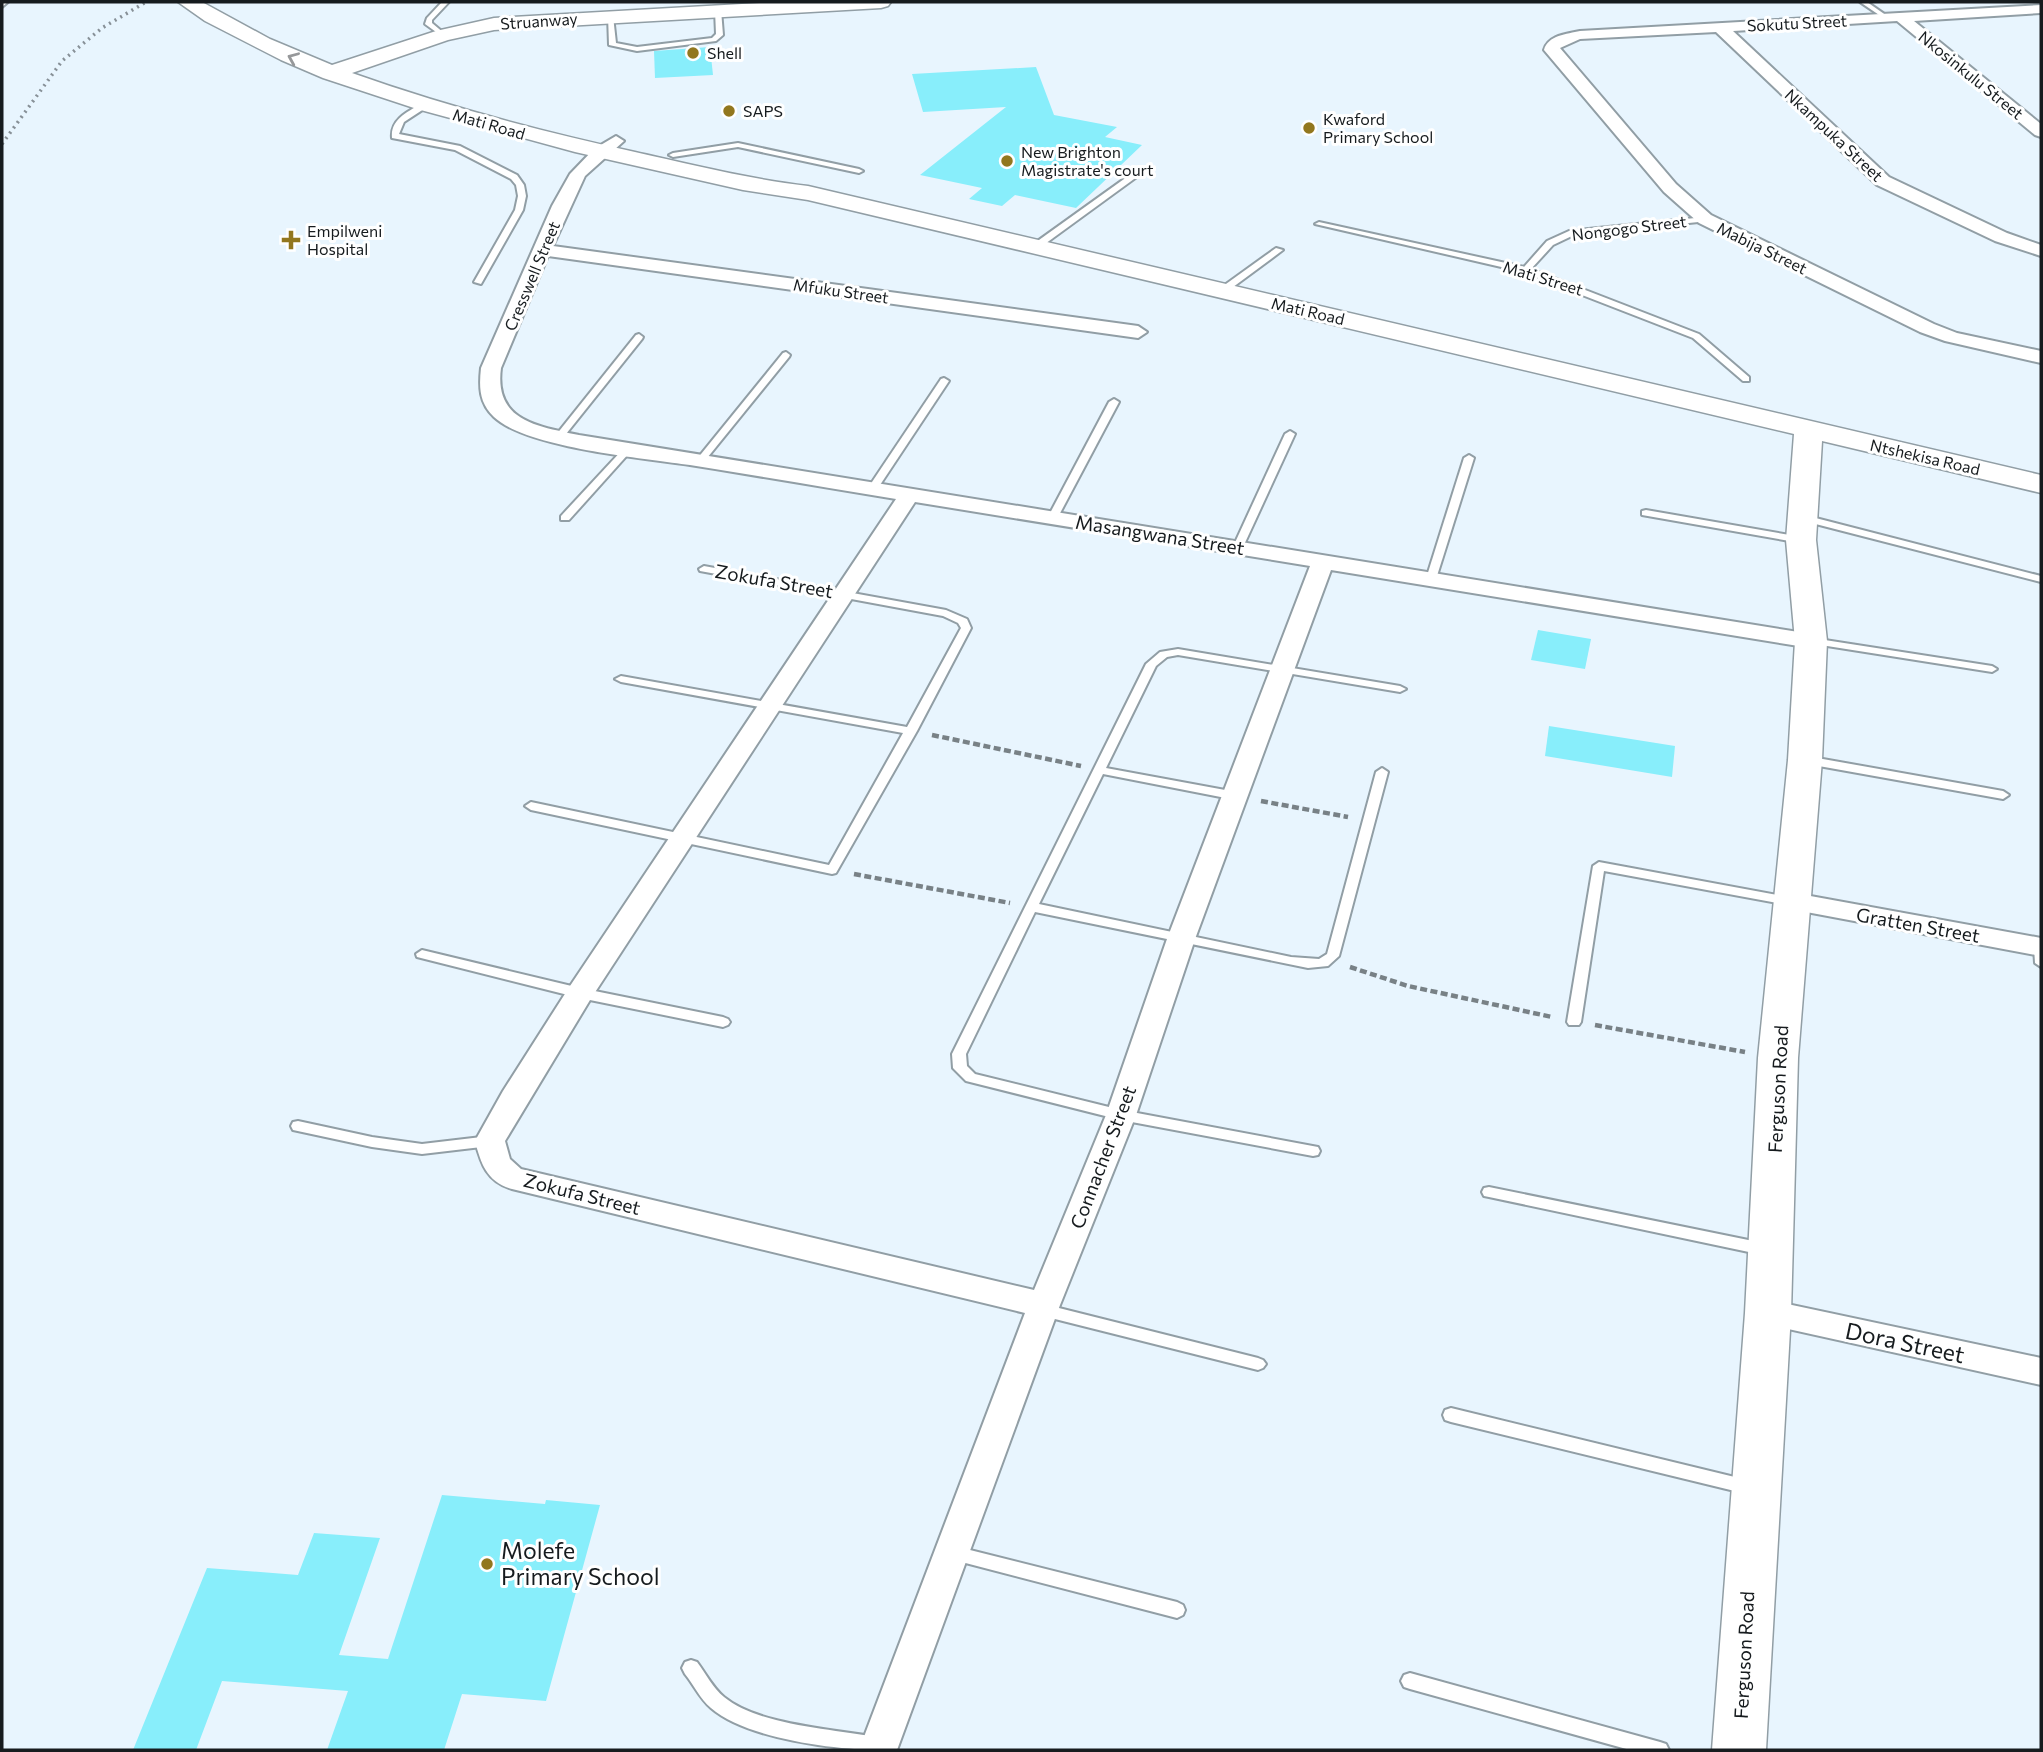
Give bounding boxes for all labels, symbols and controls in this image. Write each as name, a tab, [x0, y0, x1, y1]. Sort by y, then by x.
street label: Struanway	[500, 8, 578, 33]
street label: Sokutu Street	[1746, 10, 1848, 35]
street label: Nkosinkulu Street	[1915, 27, 2028, 123]
place label: Shell	[707, 43, 742, 62]
marker: Shell	[685, 45, 701, 61]
one-way arrow	[287, 52, 300, 66]
street label: Nkampuka Street	[1781, 84, 1888, 185]
place label: SAPS	[743, 101, 783, 120]
marker: SAPS	[721, 103, 737, 119]
street label: Mati Road	[451, 104, 528, 143]
place label: Kwaford Primary School	[1323, 109, 1433, 146]
marker: Kwaford Primary School	[1301, 120, 1317, 136]
place label: New Brighton Magistrate's court	[1021, 142, 1154, 179]
marker: New Brighton Magistrate's court	[999, 153, 1015, 169]
street label: Nongogo Street	[1571, 211, 1688, 244]
street label: Cresswell Street	[500, 218, 563, 333]
street label: Mabija Street	[1714, 218, 1811, 278]
place label: Empilweni Hospital	[307, 221, 382, 258]
marker: Empilweni Hospital	[281, 230, 301, 250]
street label: Mati Street	[1501, 256, 1586, 299]
street label: Mfuku Street	[792, 274, 890, 307]
street label: Mati Road	[1270, 293, 1347, 328]
street label: Ntshekisa Road	[1868, 435, 1982, 478]
street label: Masangwana Street	[1074, 510, 1246, 559]
street label: Zokufa Street	[713, 559, 835, 602]
street label: Gratten Street	[1855, 902, 1982, 947]
street label: Ferguson Road	[1763, 1025, 1792, 1153]
street label: Connacher Street	[1065, 1082, 1140, 1232]
street label: Zokufa Street	[521, 1168, 643, 1219]
street label: Dora Street	[1843, 1316, 1967, 1368]
place label: Molefe Primary School	[501, 1536, 660, 1590]
marker: Molefe Primary School	[479, 1556, 495, 1572]
street label: Ferguson Road	[1729, 1591, 1758, 1719]

